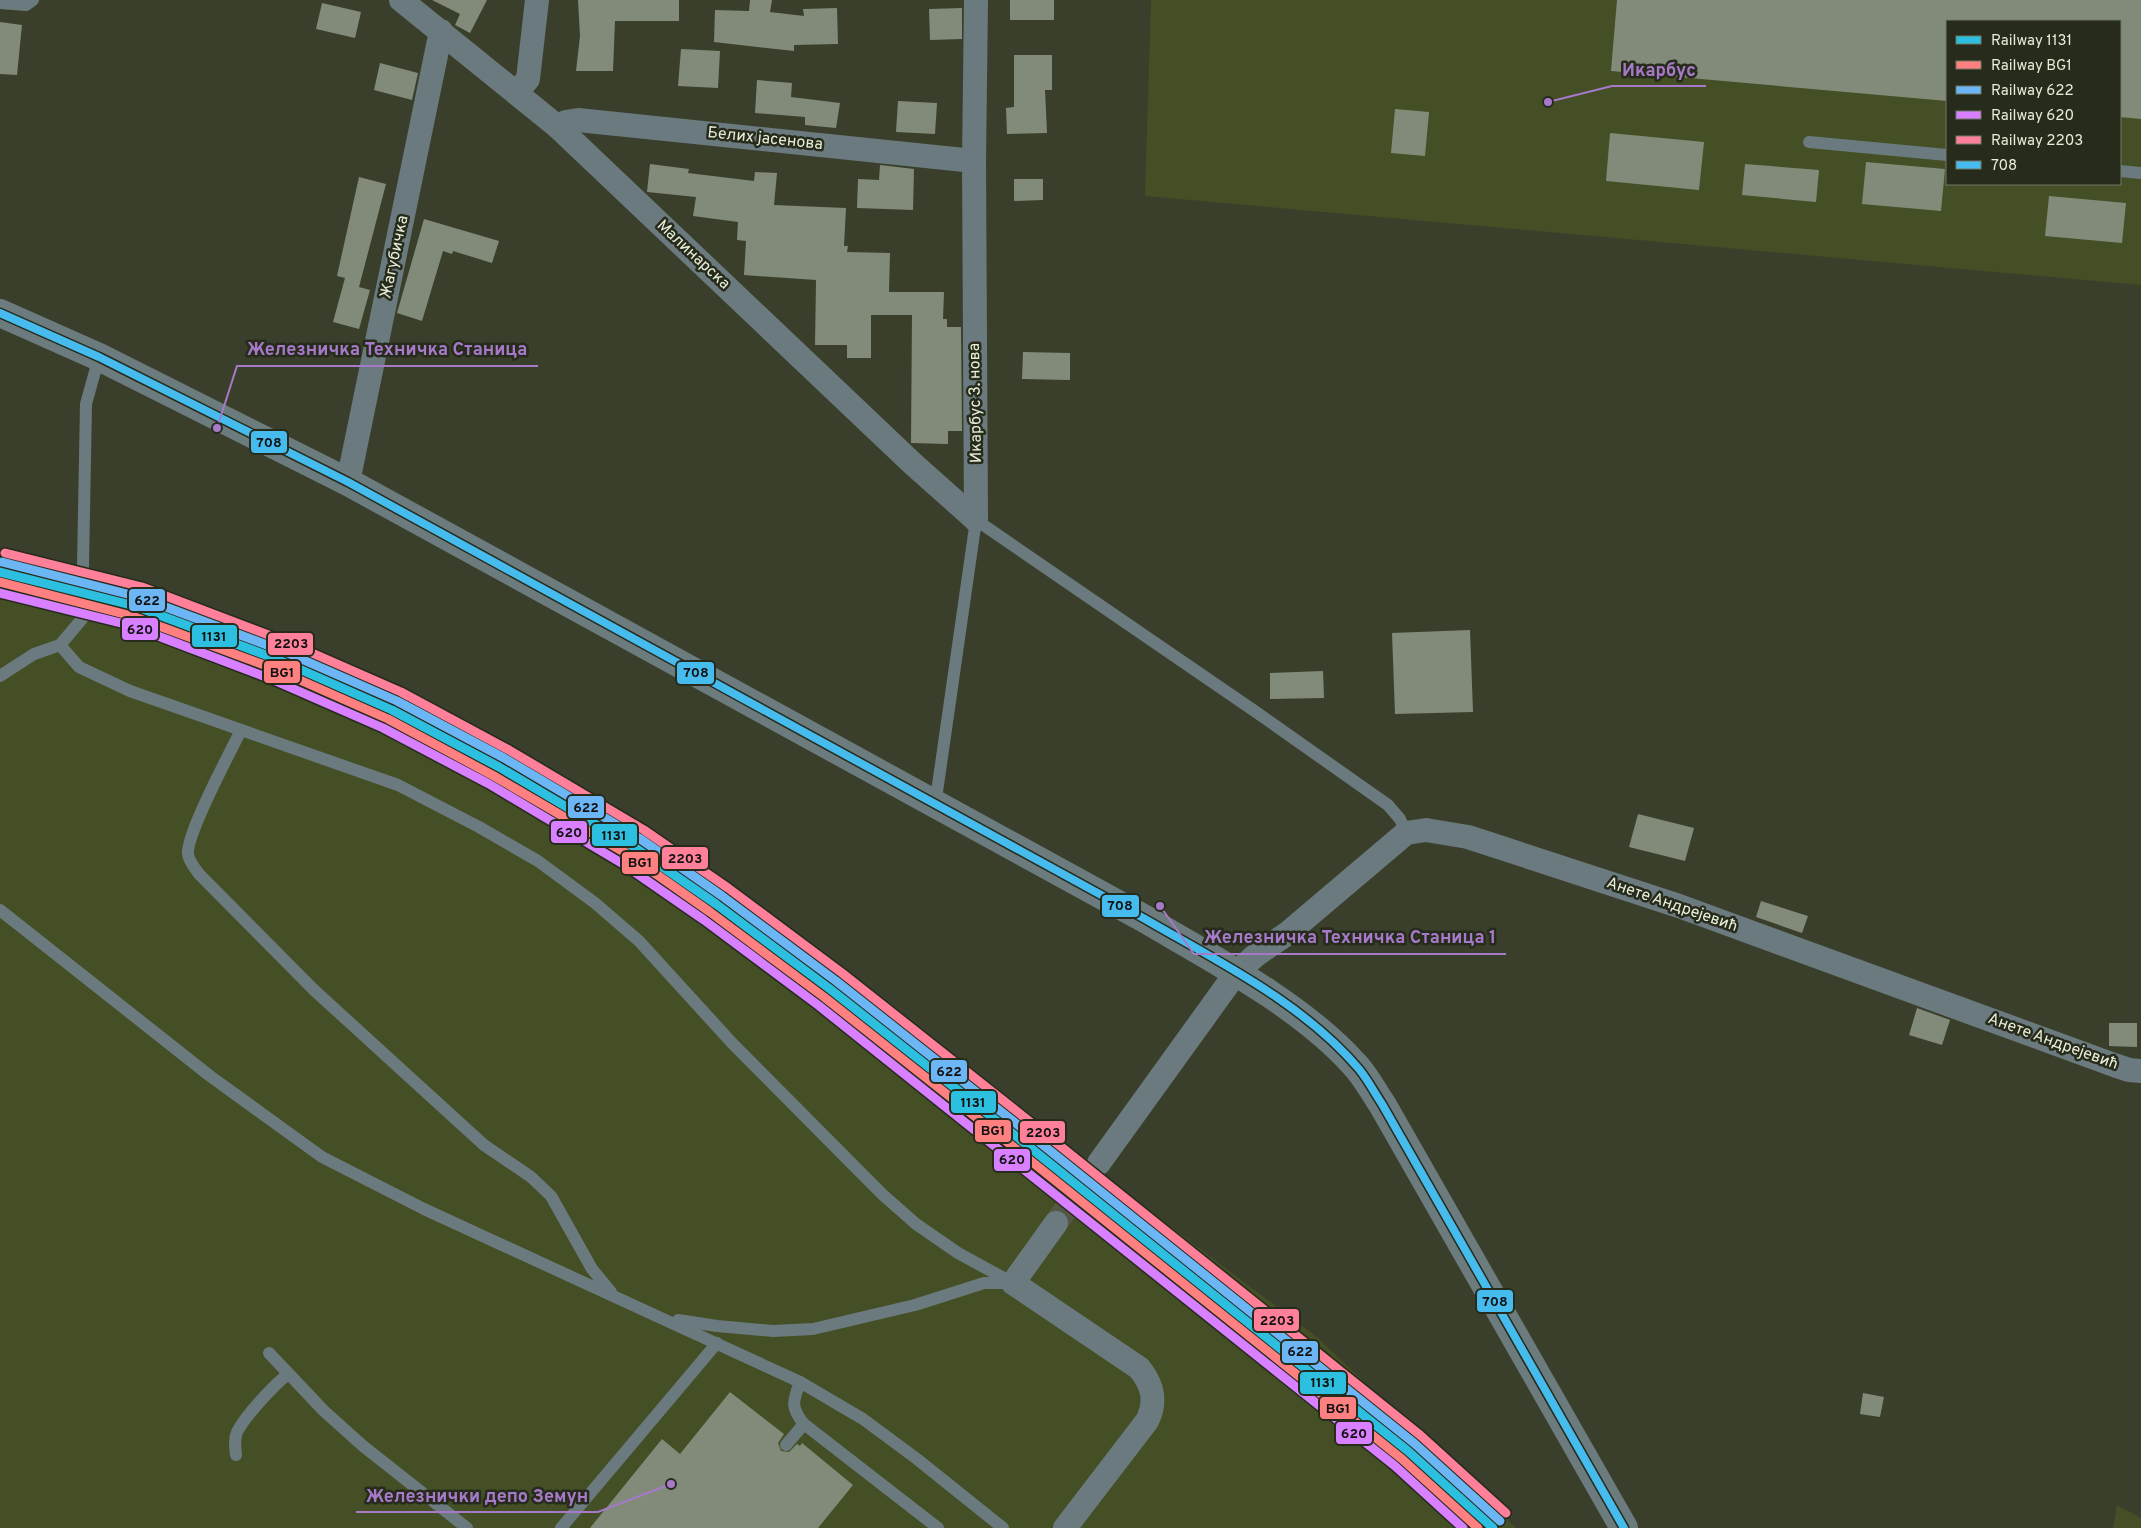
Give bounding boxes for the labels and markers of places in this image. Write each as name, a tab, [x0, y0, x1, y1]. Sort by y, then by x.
callout: Икарбус	[1612, 53, 1706, 86]
callout: Железничка Техничка Станица	[237, 333, 538, 366]
callout: Железничка Техничка Станица 1	[1194, 921, 1506, 954]
callout: Железнички депо Земун	[356, 1479, 598, 1512]

